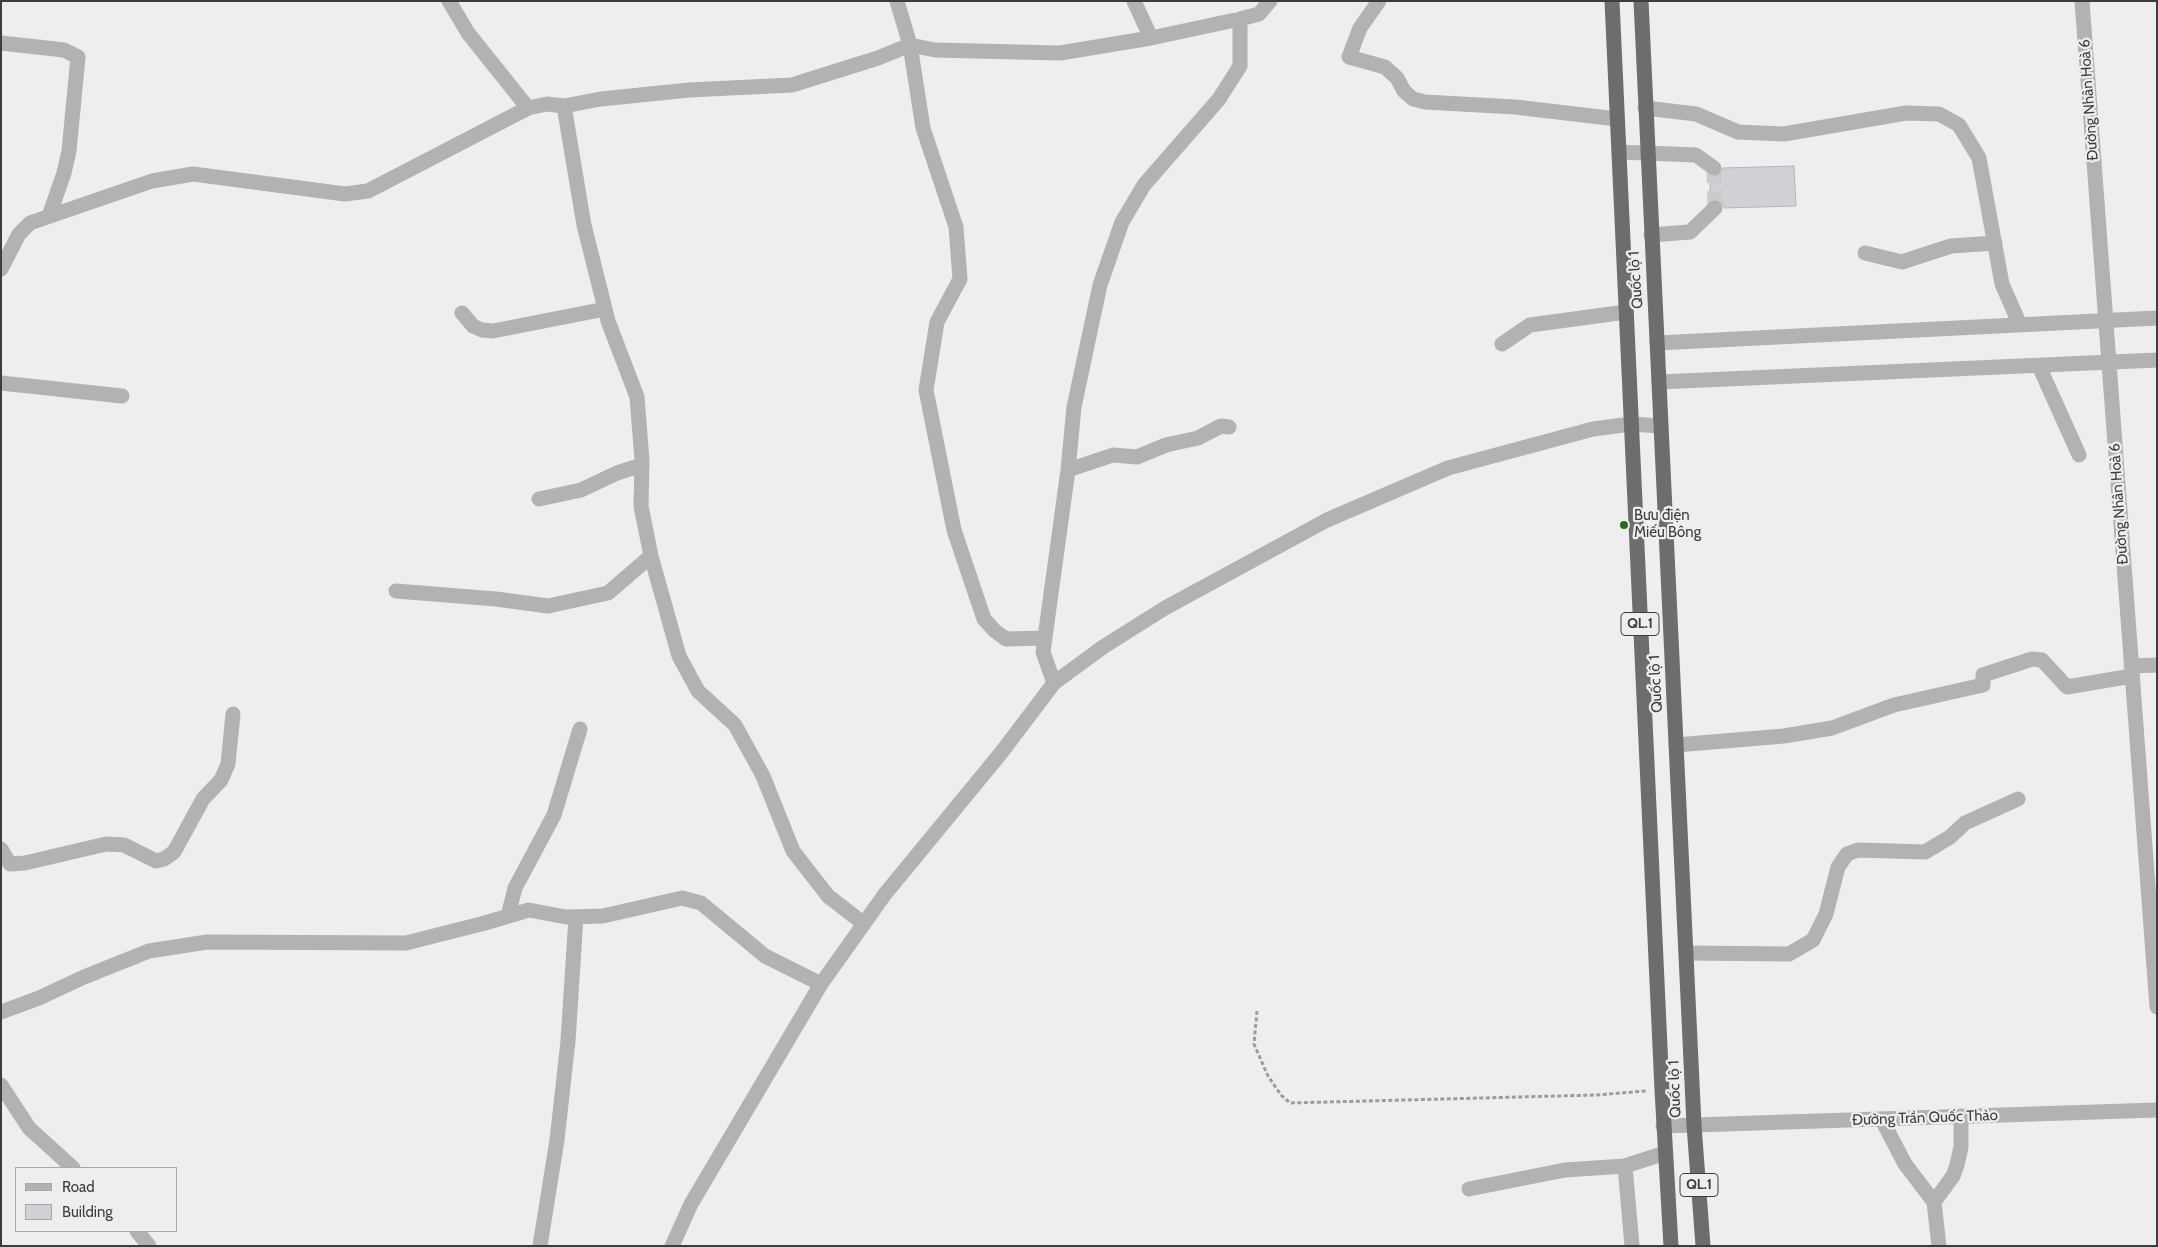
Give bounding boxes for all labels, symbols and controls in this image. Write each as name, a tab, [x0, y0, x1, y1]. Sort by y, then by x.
street label: Đường Nhân Hoà 6	[2076, 39, 2102, 161]
street label: Quốc lộ 1	[1625, 251, 1647, 309]
street label: Đường Nhân Hoà 6	[2106, 443, 2132, 565]
place label: Bưu điện Miếu Bông	[1634, 507, 1701, 542]
marker: Bưu điện Miếu Bông	[1618, 519, 1630, 531]
road number: QL.1	[1621, 612, 1659, 636]
street label: Quốc lộ 1	[1646, 655, 1666, 713]
street label: Quốc lộ 1	[1665, 1060, 1685, 1118]
street label: Đường Trần Quốc Thảo	[1852, 1106, 1998, 1130]
legend	[15, 1167, 178, 1232]
road number: QL.1	[1680, 1174, 1718, 1196]
text: Road	[62, 1178, 95, 1196]
text: Building	[62, 1203, 113, 1221]

